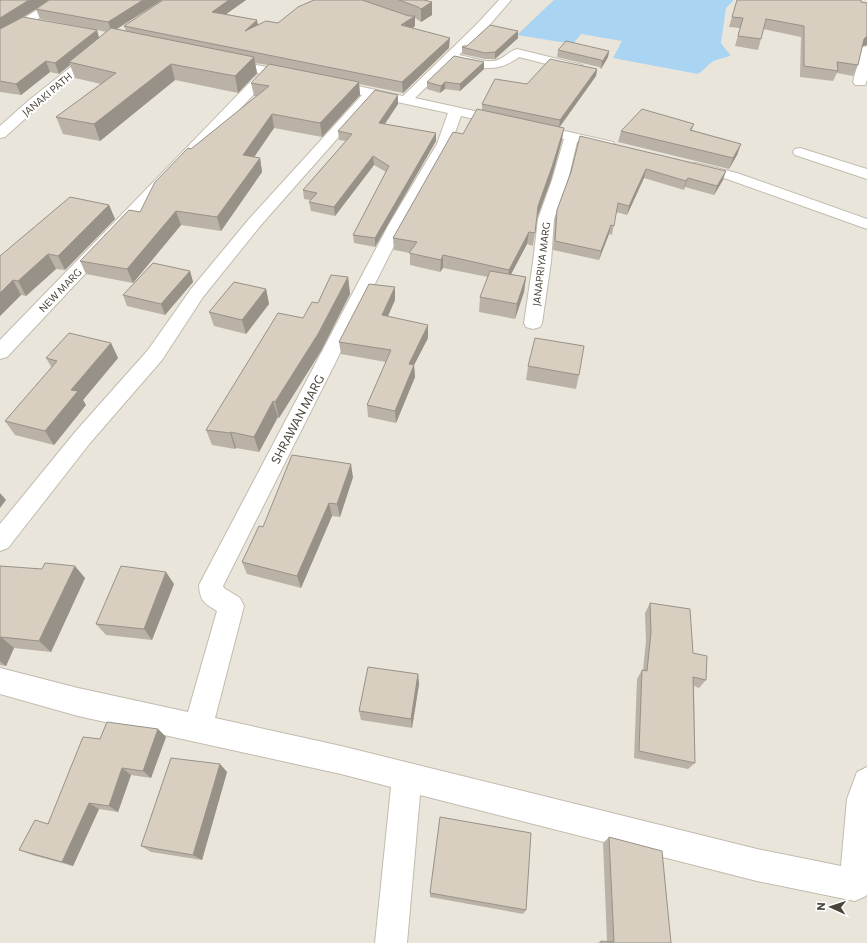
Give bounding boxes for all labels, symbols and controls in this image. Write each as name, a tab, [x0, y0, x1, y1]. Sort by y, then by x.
street label: JANAKI PATH	[20, 70, 74, 118]
street label: JANAPRIYA MARG	[530, 221, 552, 307]
street label: NEW MARG	[36, 266, 84, 314]
street label: SHRAWAN MARG	[268, 372, 326, 466]
north arrow	[811, 887, 851, 927]
text: N	[814, 902, 827, 911]

